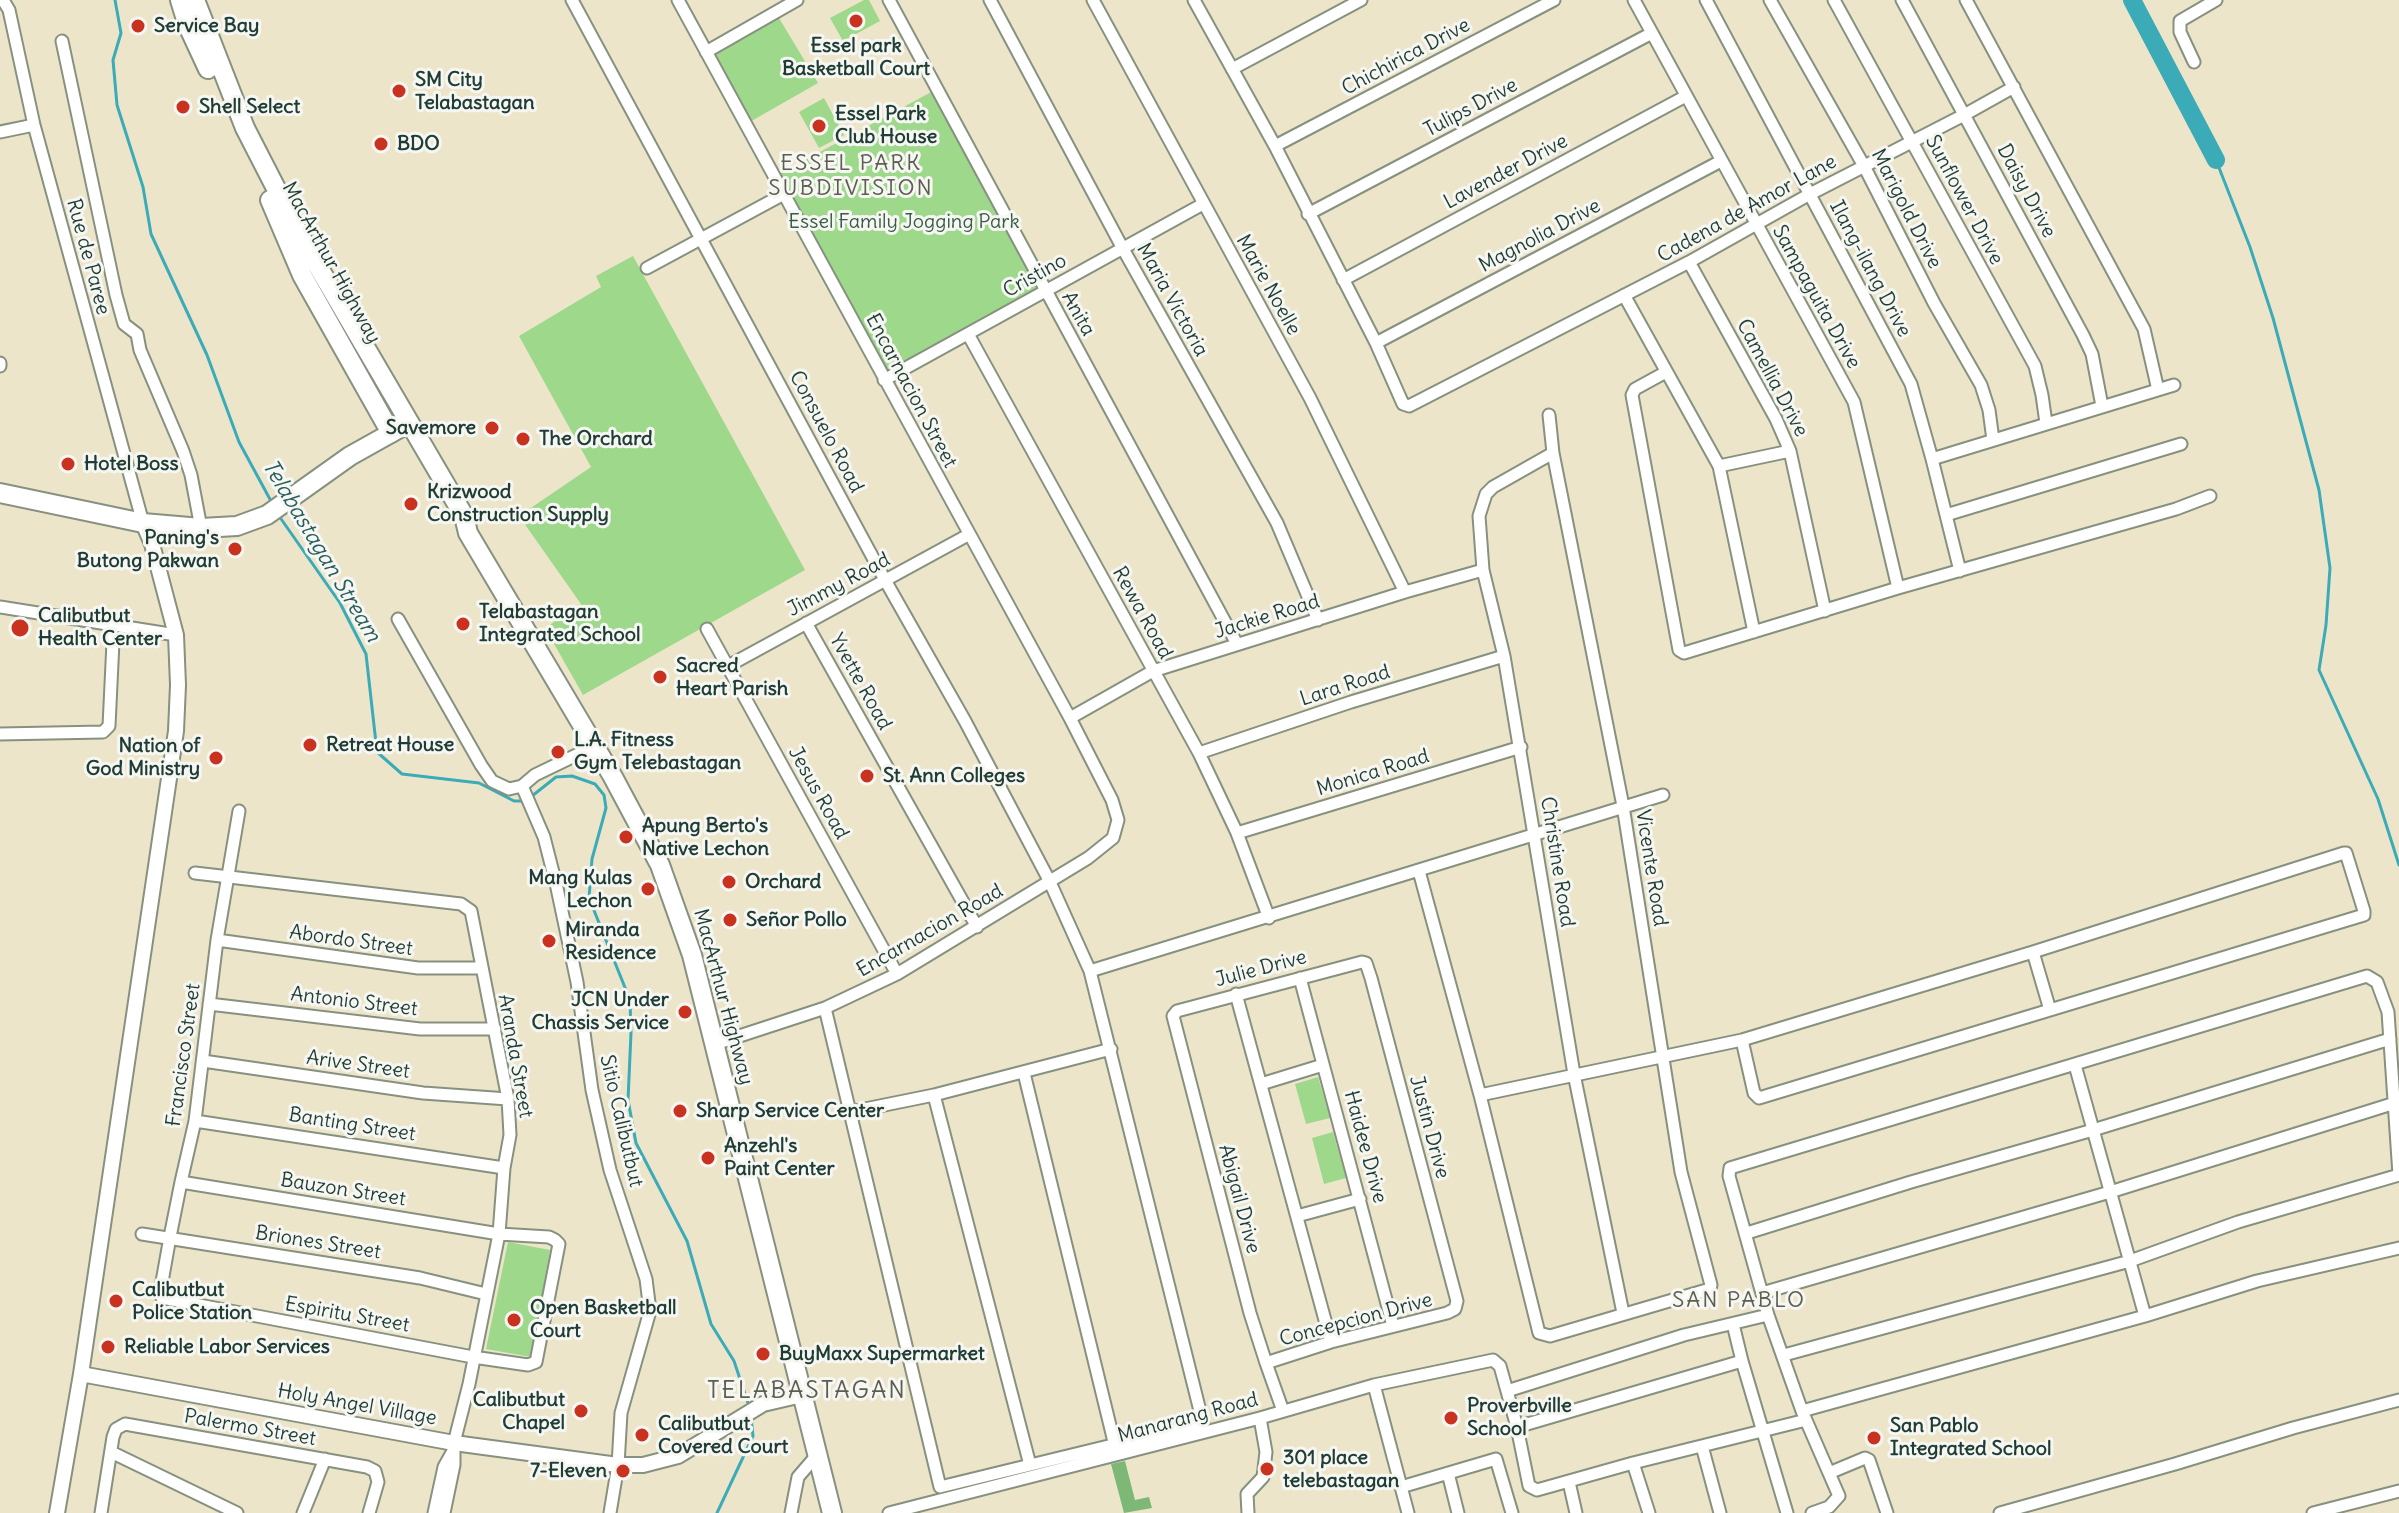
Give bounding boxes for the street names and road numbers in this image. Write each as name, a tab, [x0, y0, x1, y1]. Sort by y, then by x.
street label: Chichirica Drive	[1338, 13, 1474, 101]
street label: Tulips Drive	[1420, 73, 1522, 143]
street label: Lavender Drive	[1440, 129, 1572, 215]
street label: Sunflower Drive	[1920, 131, 2008, 269]
street label: Daisy Drive	[1991, 140, 2061, 242]
street label: Marigold Drive	[1866, 145, 1946, 273]
street label: Cadena de Amor Lane	[1653, 150, 1841, 268]
street label: MacArthur Highway	[277, 178, 385, 348]
street label: Magnolia Drive	[1475, 194, 1605, 278]
street label: Rue de Paree	[61, 196, 115, 318]
street label: Ilang-ilang Drive	[1824, 197, 1916, 341]
street label: Sampaguita Drive	[1767, 221, 1865, 373]
street label: Marie Noelle	[1231, 231, 1305, 339]
street label: Maria Victoria	[1131, 239, 1213, 361]
street label: Cristino	[999, 249, 1071, 303]
street label: Anita	[1056, 288, 1100, 340]
street label: Encarnacion Street	[860, 310, 962, 472]
street label: Camellia Drive	[1731, 315, 1813, 441]
street label: Consuelo Road	[784, 367, 868, 497]
street label: Jimmy Road	[784, 548, 894, 622]
street label: Rewa Road	[1107, 563, 1177, 663]
street label: Jackie Road	[1211, 590, 1323, 644]
street label: Yvette Road	[824, 630, 896, 734]
street label: Lara Road	[1297, 660, 1393, 712]
street label: Jesus Road	[783, 742, 853, 844]
street label: Monica Road	[1314, 744, 1432, 802]
street label: Christine Road	[1535, 795, 1579, 929]
street label: Vicente Road	[1630, 808, 1672, 928]
street label: Encarnacion Road	[853, 879, 1007, 983]
street label: MacArthur Highway	[688, 906, 758, 1088]
street label: Abordo Street	[288, 920, 414, 962]
street label: Julie Drive	[1213, 945, 1309, 993]
street label: Francisco Street	[162, 982, 206, 1128]
street label: Antonio Street	[289, 982, 419, 1022]
street label: Aranda Street	[492, 992, 538, 1120]
street label: Arive Street	[305, 1046, 411, 1084]
street label: Sitio Calibutbut	[594, 1052, 648, 1190]
street label: Justin Drive	[1404, 1073, 1454, 1181]
street label: Haidee Drive	[1338, 1088, 1392, 1206]
street label: Banting Street	[287, 1103, 417, 1147]
street label: Abigail Drive	[1213, 1142, 1265, 1256]
street label: Bauzon Street	[279, 1168, 407, 1212]
street label: Briones Street	[254, 1221, 382, 1265]
street label: Concepcion Drive	[1277, 1288, 1435, 1352]
street label: Espiritu Street	[283, 1292, 411, 1338]
street label: Holy Angel Village	[276, 1379, 438, 1431]
street label: Manarang Road	[1115, 1388, 1261, 1448]
street label: Palermo Street	[182, 1405, 318, 1451]

